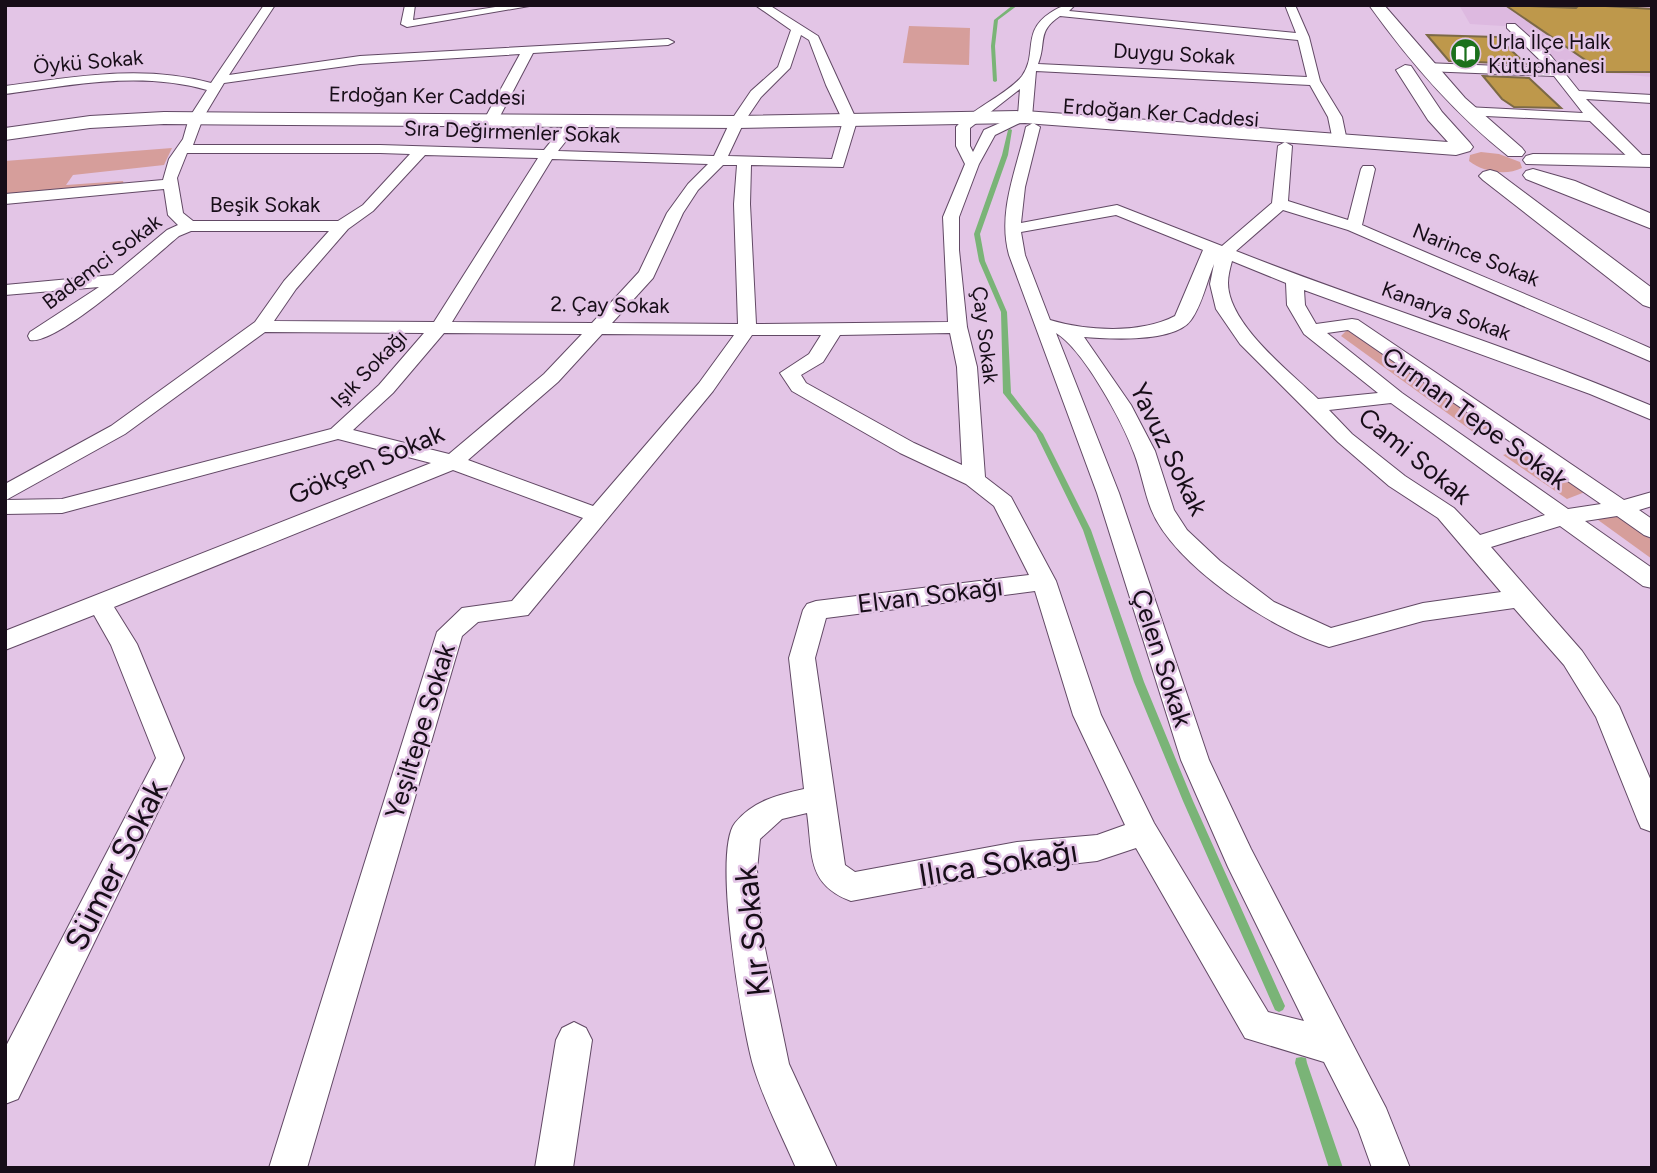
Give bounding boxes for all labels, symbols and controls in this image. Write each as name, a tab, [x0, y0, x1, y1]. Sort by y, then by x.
place label: Urla İlçe Halk Kütüphanesi	[1488, 29, 1611, 78]
library icon: Urla İlçe Halk Kütüphanesi	[1448, 37, 1482, 71]
street label: Duygu Sokak	[1112, 38, 1236, 69]
street label: Öykü Sokak	[32, 44, 145, 79]
street label: Erdoğan Ker Caddesi	[328, 81, 526, 110]
street label: Erdoğan Ker Caddesi	[1062, 93, 1260, 132]
street label: Sıra Değirmenler Sokak	[403, 115, 621, 148]
street label: Beşik Sokak	[210, 192, 321, 217]
street label: Bademci Sokak	[37, 208, 167, 314]
street label: Narince Sokak	[1409, 218, 1544, 292]
street label: Kanarya Sokak	[1378, 276, 1515, 346]
street label: Çay Sokak	[967, 285, 1004, 386]
street label: 2. Çay Sokak	[550, 291, 671, 318]
street label: Işık Sokağı	[325, 324, 412, 413]
street label: Cırman Tepe Sokak	[1376, 340, 1575, 496]
street label: Yavuz Sokak	[1123, 377, 1215, 521]
street label: Cami Sokak	[1352, 401, 1478, 511]
street label: Gökçen Sokak	[284, 417, 449, 511]
street label: Elvan Sokağı	[855, 570, 1005, 620]
street label: Çelen Sokak	[1125, 585, 1199, 731]
street label: Yeşiltepe Sokak	[378, 639, 462, 822]
street label: Sümer Sokak	[57, 773, 175, 957]
street label: Ilıca Sokağı	[916, 832, 1080, 894]
street label: Kır Sokak	[726, 863, 778, 998]

